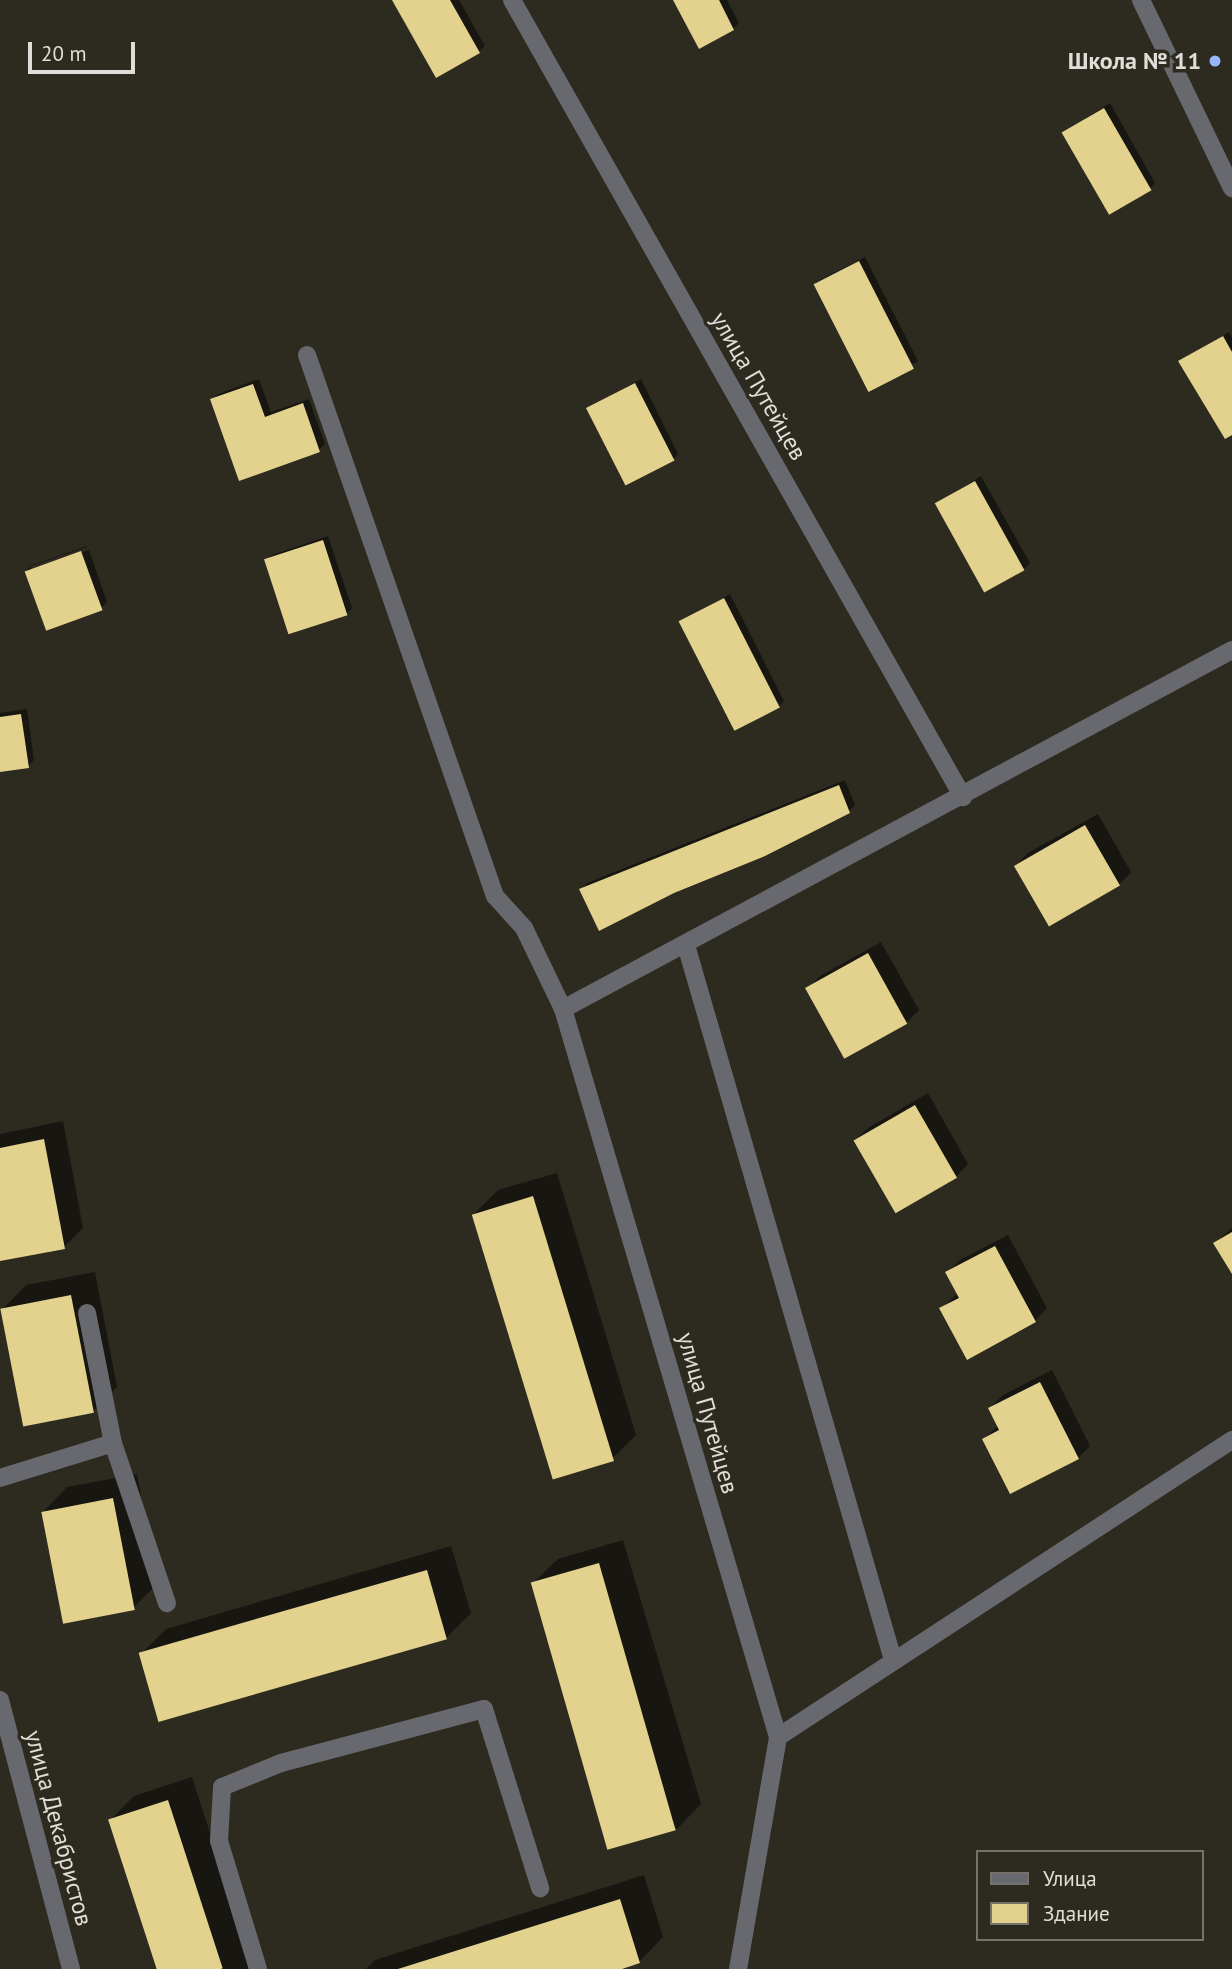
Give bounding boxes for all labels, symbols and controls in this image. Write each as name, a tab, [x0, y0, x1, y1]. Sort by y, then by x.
scale bar	[32, 28, 138, 72]
text: 20 m	[41, 40, 87, 67]
place label: Школа № 11	[1068, 47, 1201, 75]
marker: Школа № 11	[1207, 53, 1223, 69]
street label: улица Путейцев	[705, 307, 813, 465]
street label: улица Путейцев	[671, 1329, 745, 1497]
street label: улица Декабристов	[19, 1727, 99, 1929]
legend	[976, 1850, 1204, 1941]
text: Улица	[1043, 1865, 1097, 1892]
text: Здание	[1043, 1900, 1110, 1927]

